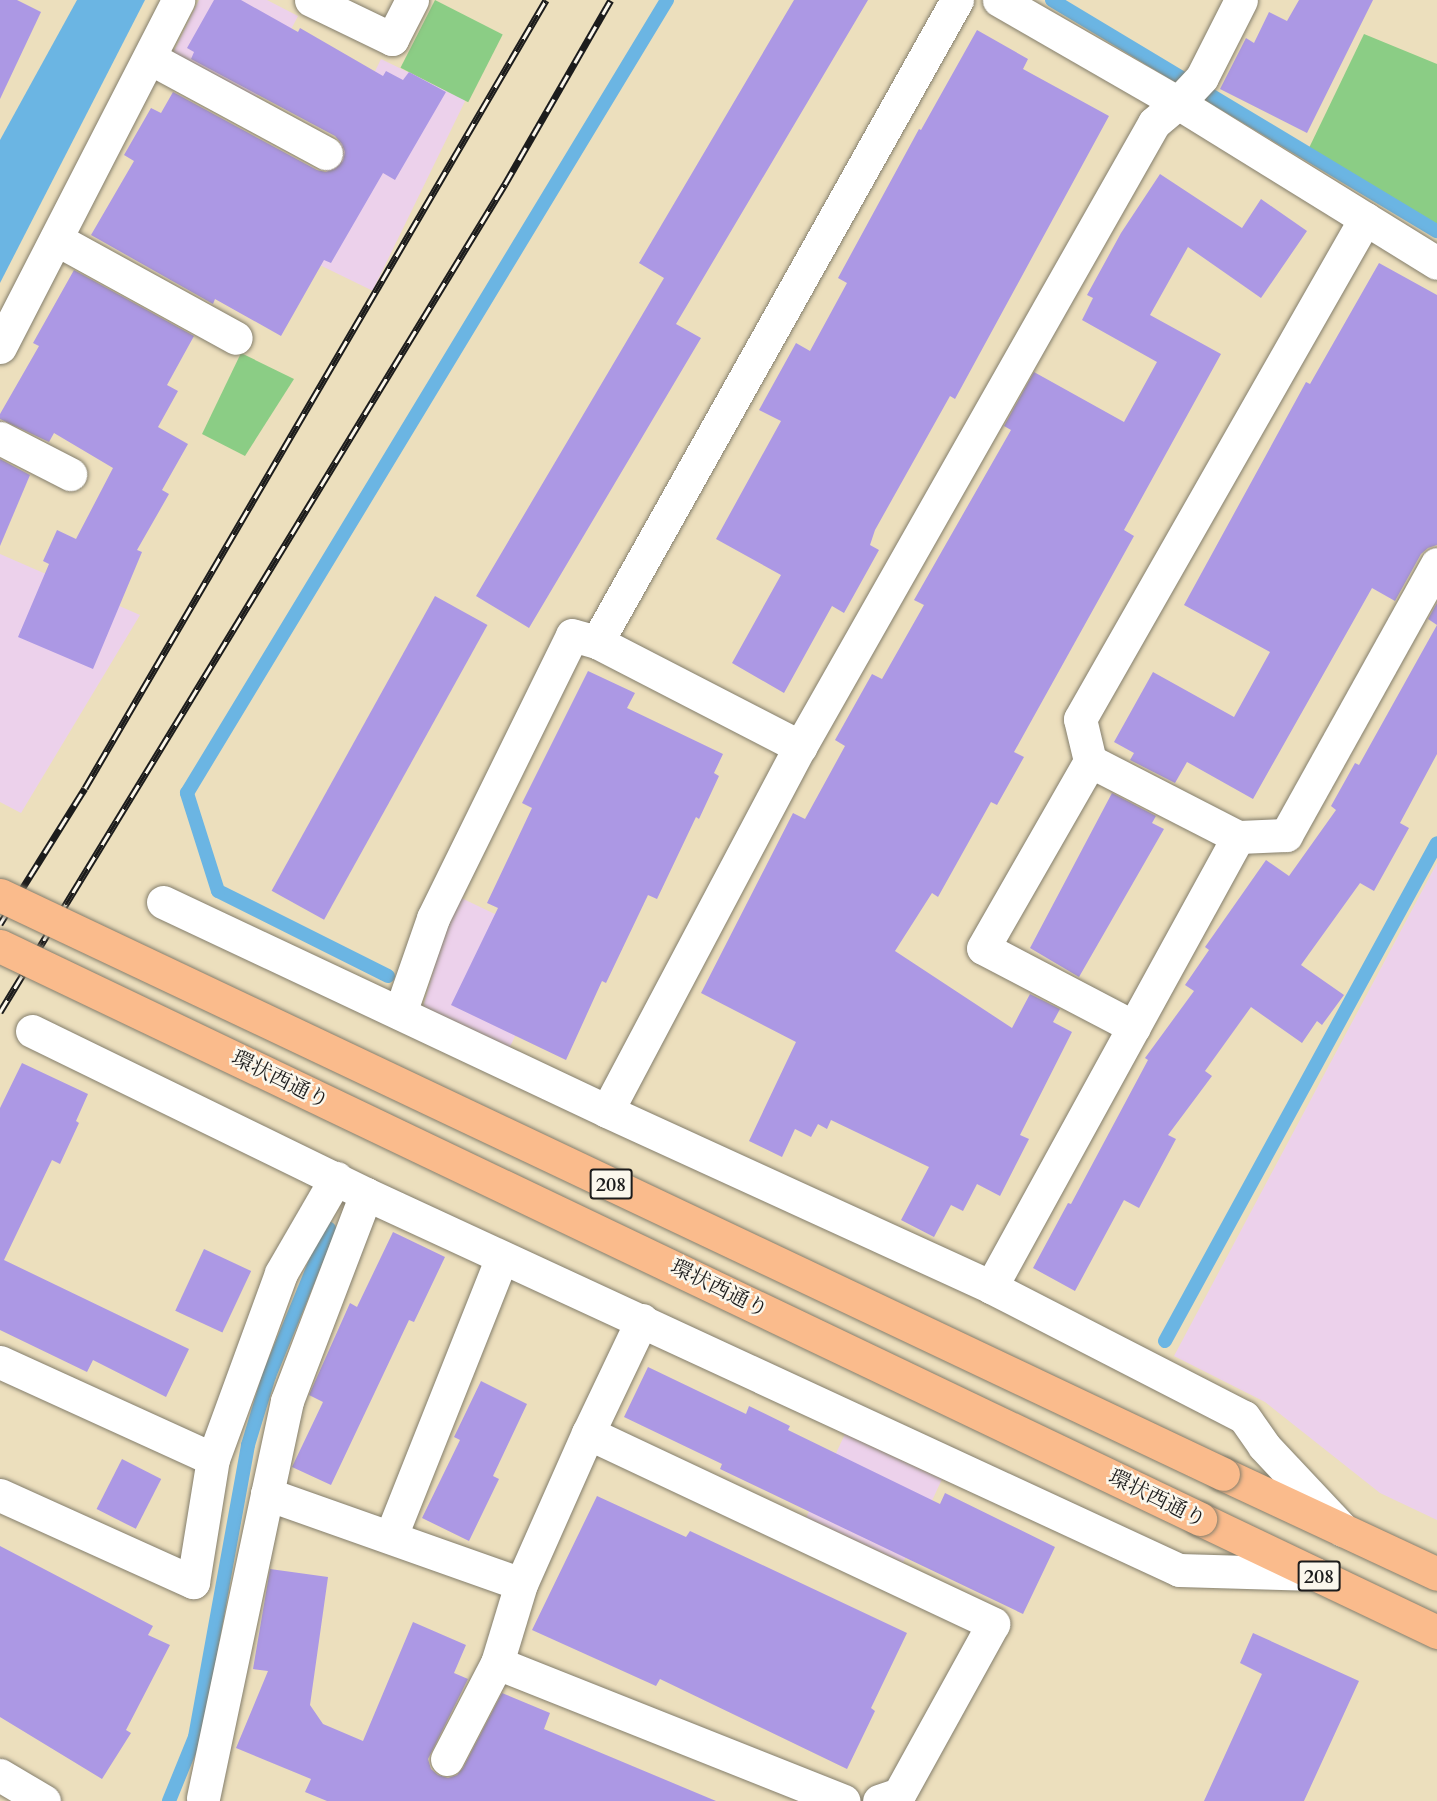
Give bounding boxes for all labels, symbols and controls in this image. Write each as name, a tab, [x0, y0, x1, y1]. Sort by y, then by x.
street label: 環状西通り	[227, 1046, 333, 1114]
road number: 208	[588, 1167, 634, 1201]
street label: 環状西通り	[666, 1255, 772, 1323]
street label: 環状西通り	[1104, 1465, 1210, 1533]
road number: 208	[1296, 1559, 1342, 1593]

